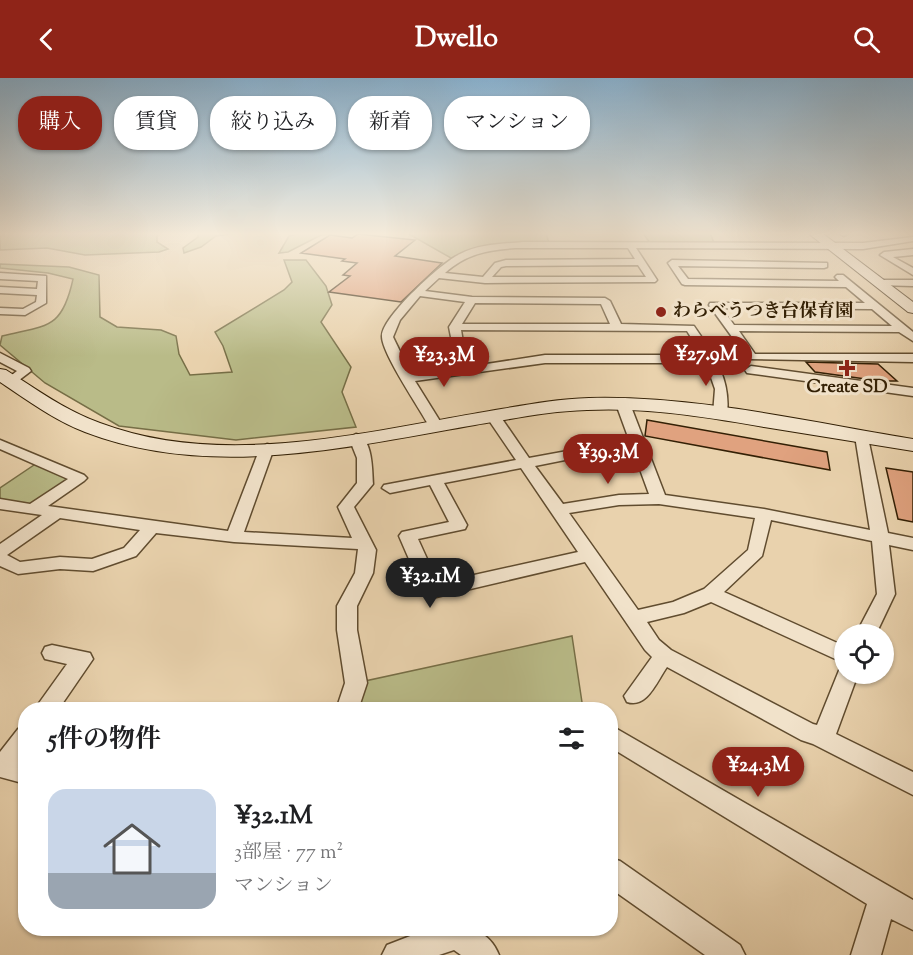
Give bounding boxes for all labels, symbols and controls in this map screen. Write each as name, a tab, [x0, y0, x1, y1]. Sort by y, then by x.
text: Dwello	[415, 20, 498, 59]
icon: back	[30, 23, 63, 56]
icon: search	[850, 23, 883, 56]
chip: 購入	[18, 96, 102, 150]
chip: 賃貸	[114, 96, 198, 150]
chip: 絞り込み	[210, 96, 336, 150]
chip: 新着	[348, 96, 432, 150]
chip: マンション	[444, 96, 590, 150]
place label: わらべうつき台保育園	[673, 299, 853, 325]
marker: わらべうつき台保育園	[654, 305, 668, 319]
pin: ¥27.9M	[657, 336, 755, 387]
pin: ¥23.3M	[395, 337, 493, 388]
text: ¥27.9M	[674, 341, 738, 370]
text: ¥23.3M	[413, 342, 475, 371]
marker: Create SD	[840, 361, 854, 375]
place label: Create SD	[807, 375, 887, 401]
pin: ¥39.3M	[559, 434, 657, 485]
text: ¥39.3M	[577, 439, 639, 468]
pin: ¥32.1M	[381, 558, 479, 609]
text: ¥32.1M	[400, 563, 460, 592]
map controls	[834, 624, 894, 684]
button: locate	[834, 624, 894, 684]
text: 5件の物件	[48, 722, 161, 759]
icon: filters	[555, 722, 588, 755]
pin: ¥24.3M	[709, 747, 807, 798]
text: ¥24.3M	[726, 752, 790, 781]
text: ¥32.1M	[234, 798, 313, 835]
icon: home	[96, 813, 168, 885]
text: 3部屋 · 77 m²	[234, 839, 343, 868]
text: マンション	[234, 872, 333, 901]

